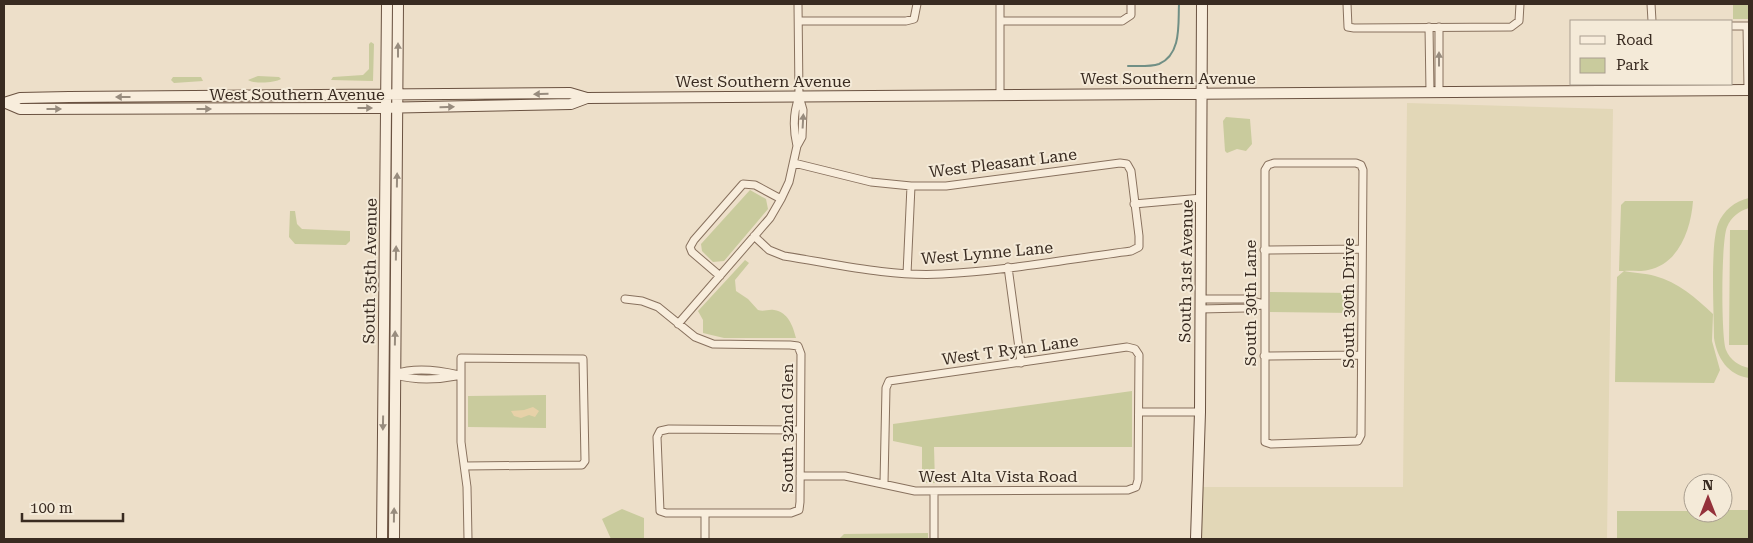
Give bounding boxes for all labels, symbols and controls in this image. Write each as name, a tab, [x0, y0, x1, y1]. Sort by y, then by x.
legend	[1570, 20, 1733, 85]
text: Road	[1616, 31, 1653, 49]
one-way arrow	[394, 42, 402, 58]
one-way arrow	[1435, 51, 1443, 67]
text: Park	[1616, 56, 1650, 74]
street label: West Southern Avenue	[1080, 69, 1256, 88]
street label: West Southern Avenue	[675, 72, 851, 91]
street label: West Southern Avenue	[209, 85, 385, 104]
one-way arrow	[532, 90, 548, 98]
one-way arrow	[115, 93, 131, 101]
one-way arrow	[439, 103, 455, 111]
one-way arrow	[358, 104, 374, 112]
one-way arrow	[46, 105, 62, 113]
one-way arrow	[196, 105, 212, 113]
one-way arrow	[799, 113, 807, 129]
street label: West Pleasant Lane	[928, 144, 1078, 181]
one-way arrow	[393, 172, 401, 188]
street label: South 35th Avenue	[359, 198, 381, 344]
street label: South 31st Avenue	[1175, 199, 1197, 343]
street label: West Lynne Lane	[920, 238, 1054, 268]
street label: South 30th Drive	[1339, 238, 1358, 368]
street label: South 30th Lane	[1241, 240, 1260, 366]
one-way arrow	[393, 245, 401, 261]
one-way arrow	[391, 330, 399, 346]
street label: West T Ryan Lane	[941, 331, 1080, 369]
street label: South 32nd Glen	[778, 363, 797, 493]
one-way arrow	[379, 415, 387, 431]
street label: West Alta Vista Road	[919, 467, 1077, 486]
north arrow	[1683, 473, 1733, 523]
text: N	[1703, 477, 1714, 493]
scale bar	[22, 490, 124, 522]
text: 100 m	[30, 499, 73, 517]
one-way arrow	[390, 507, 398, 523]

